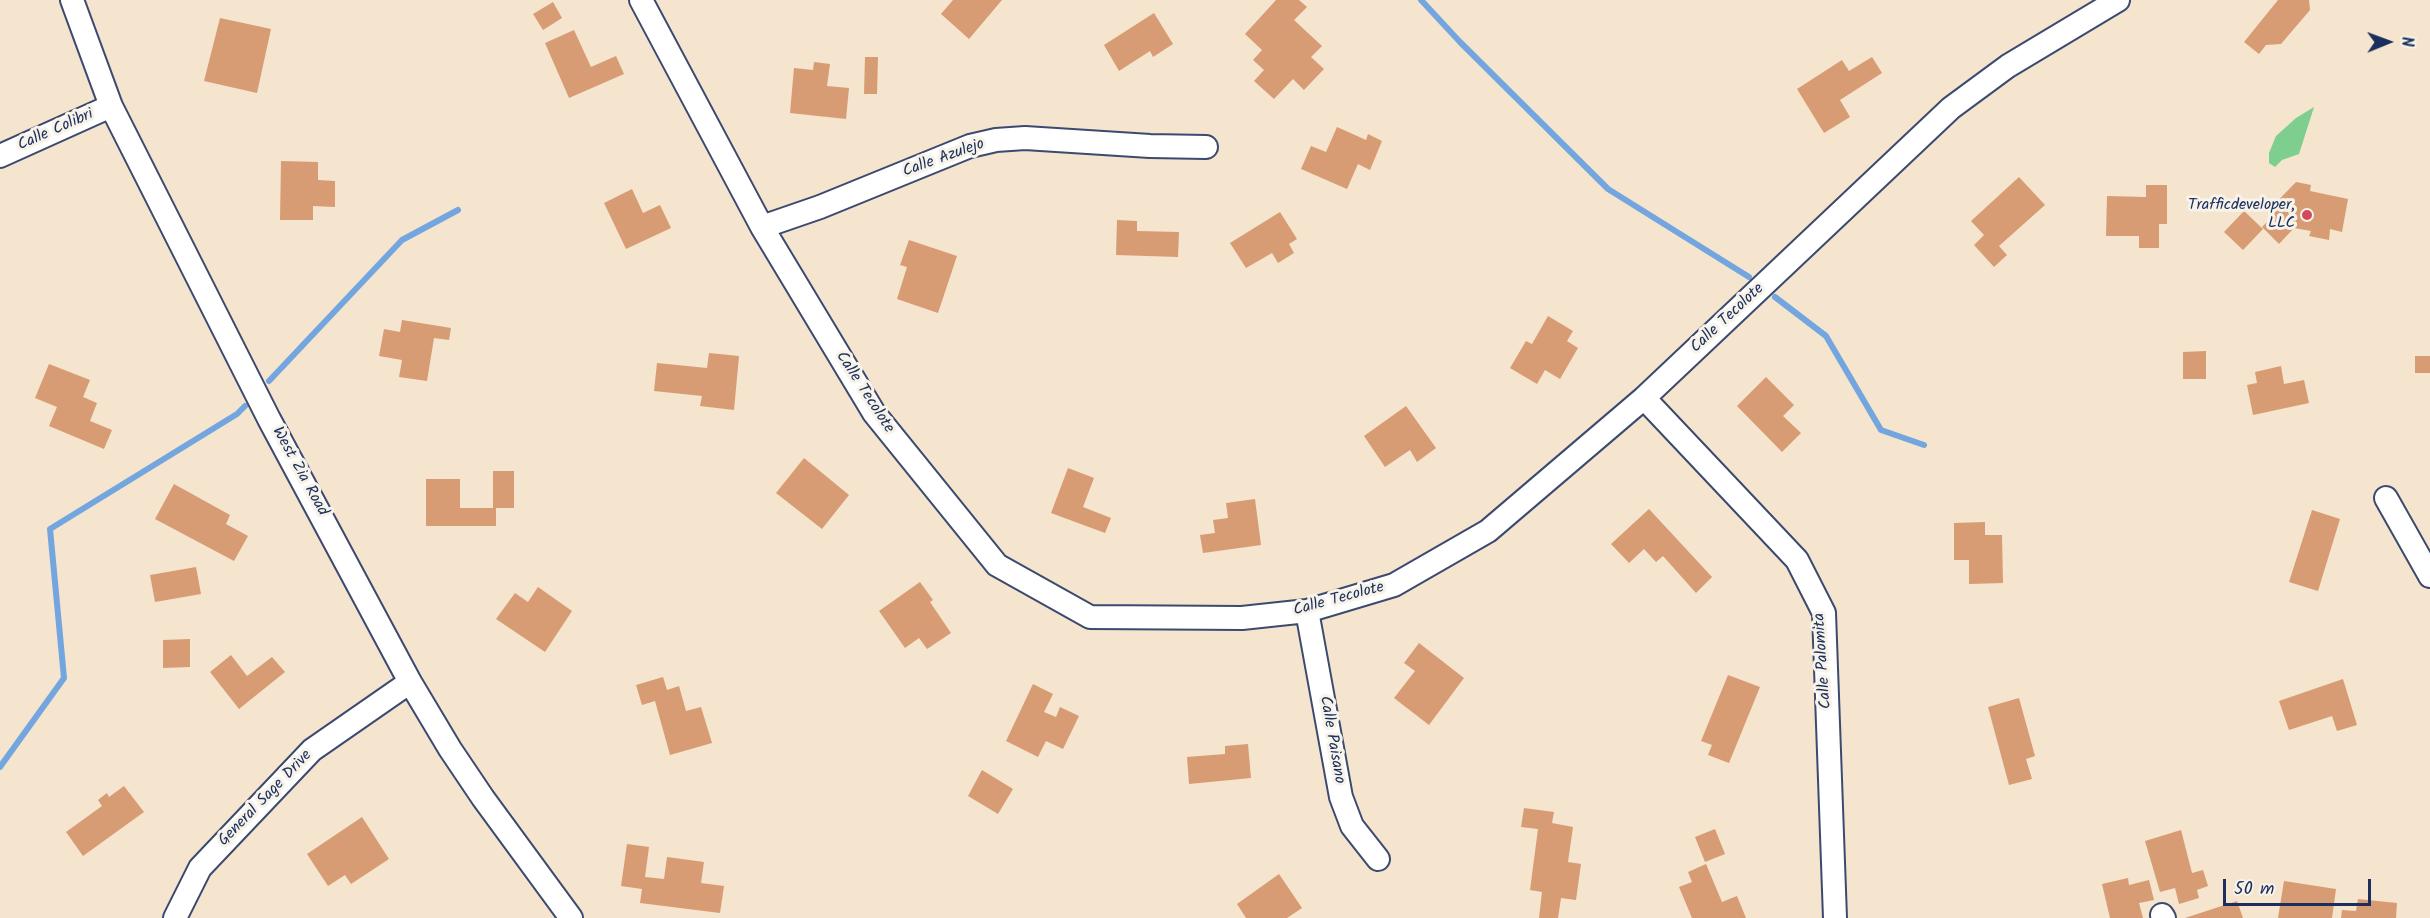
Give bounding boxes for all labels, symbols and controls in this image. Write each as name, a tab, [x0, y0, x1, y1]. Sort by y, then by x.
north arrow	[2358, 12, 2418, 72]
text: N	[2394, 36, 2419, 47]
street label: Calle Colibri	[15, 106, 97, 156]
street label: Calle Azulejo	[901, 135, 987, 183]
place label: Trafficdeveloper, LLC	[2188, 196, 2295, 234]
marker: Trafficdeveloper, LLC	[2300, 208, 2314, 222]
street label: Calle Tecolote	[1687, 280, 1769, 358]
street label: Calle Tecolote	[831, 349, 897, 437]
street label: West Zia Road	[267, 424, 331, 520]
street label: Calle Tecolote	[1291, 579, 1387, 621]
street label: Calle Palomita	[1811, 612, 1837, 710]
street label: Calle Paisano	[1314, 695, 1348, 785]
street label: General Sage Drive	[215, 747, 317, 851]
scale bar	[2226, 867, 2374, 905]
text: 50 m	[2234, 875, 2274, 904]

